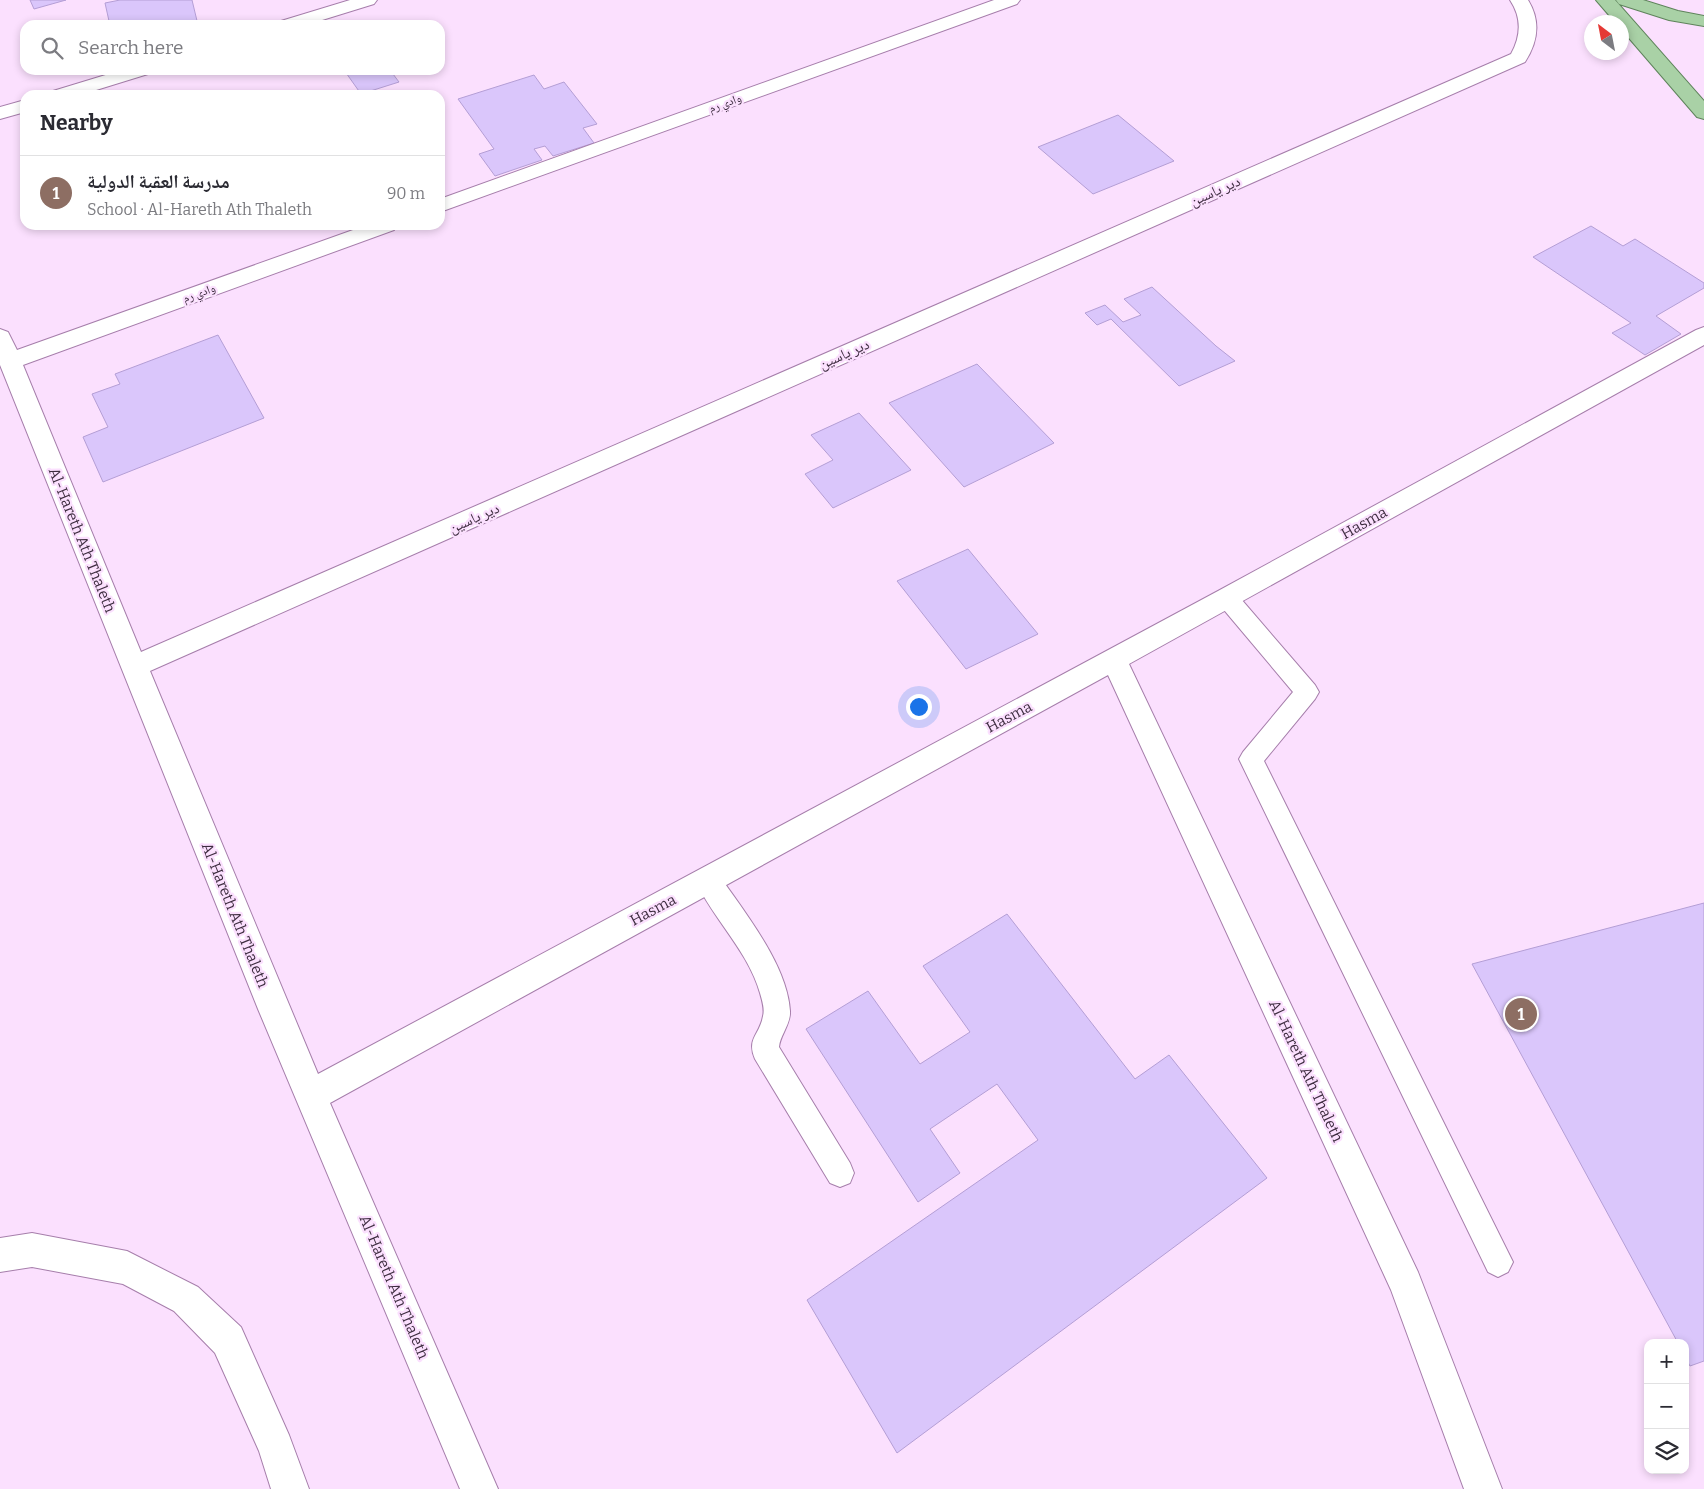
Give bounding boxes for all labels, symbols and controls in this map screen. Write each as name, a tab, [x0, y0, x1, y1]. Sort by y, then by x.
north arrow	[1584, 15, 1629, 60]
search box	[20, 20, 445, 75]
icon: search	[38, 34, 66, 62]
text: Search here	[78, 36, 183, 59]
street label: وادي رم	[707, 91, 744, 118]
text: Nearby	[40, 110, 113, 136]
text: مدرسة العقبة الدولية	[87, 170, 230, 193]
street label: دير ياسين	[1187, 172, 1243, 211]
text: 1	[53, 184, 59, 203]
text: 90 m	[387, 184, 425, 203]
text: School · Al-Hareth Ath Thaleth	[87, 200, 312, 219]
street label: وادي رم	[181, 281, 218, 308]
street label: دير ياسين	[816, 335, 872, 374]
street label: Al-Hareth Ath Thaleth	[45, 465, 120, 616]
street label: دير ياسين	[446, 499, 502, 538]
street label: Hasma	[1338, 503, 1390, 543]
your location	[906, 694, 932, 720]
street label: Hasma	[983, 697, 1035, 737]
street label: Al-Hareth Ath Thaleth	[198, 840, 273, 991]
street label: Hasma	[627, 890, 679, 930]
pin: 1	[1505, 995, 1537, 1033]
street label: Al-Hareth Ath Thaleth	[1265, 997, 1347, 1145]
street label: Al-Hareth Ath Thaleth	[356, 1212, 433, 1362]
map controls	[1644, 1339, 1689, 1474]
button: +	[1644, 1339, 1689, 1384]
button: −	[1644, 1384, 1689, 1429]
button: layers	[1644, 1429, 1689, 1474]

